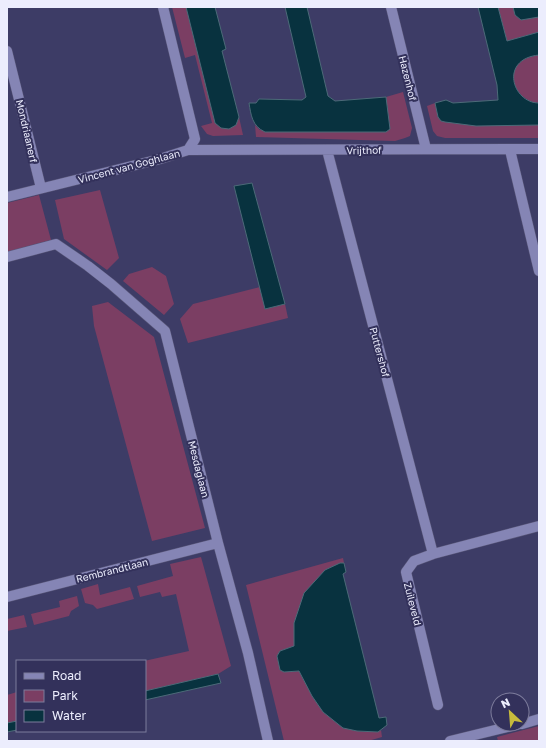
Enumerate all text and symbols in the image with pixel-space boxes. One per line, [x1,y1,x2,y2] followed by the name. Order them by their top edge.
[397,54,419,102] street label: Hazenhof
[14,98,40,164] street label: Mondriaanerf
[346,144,382,156] street label: Vrijthof
[77,147,181,185] street label: Vincent van Goghlaan
[368,326,393,379] street label: Puttershof
[186,439,212,499] street label: Mesdaglaan
[75,555,149,585] street label: Rembrandtlaan
[402,581,424,627] street label: Zuileveld
[16,660,146,732] legend
[52,668,81,683] text: Road
[52,688,78,703] text: Park
[490,692,530,732] north arrow
[499,695,512,710] text: N
[52,708,86,723] text: Water

